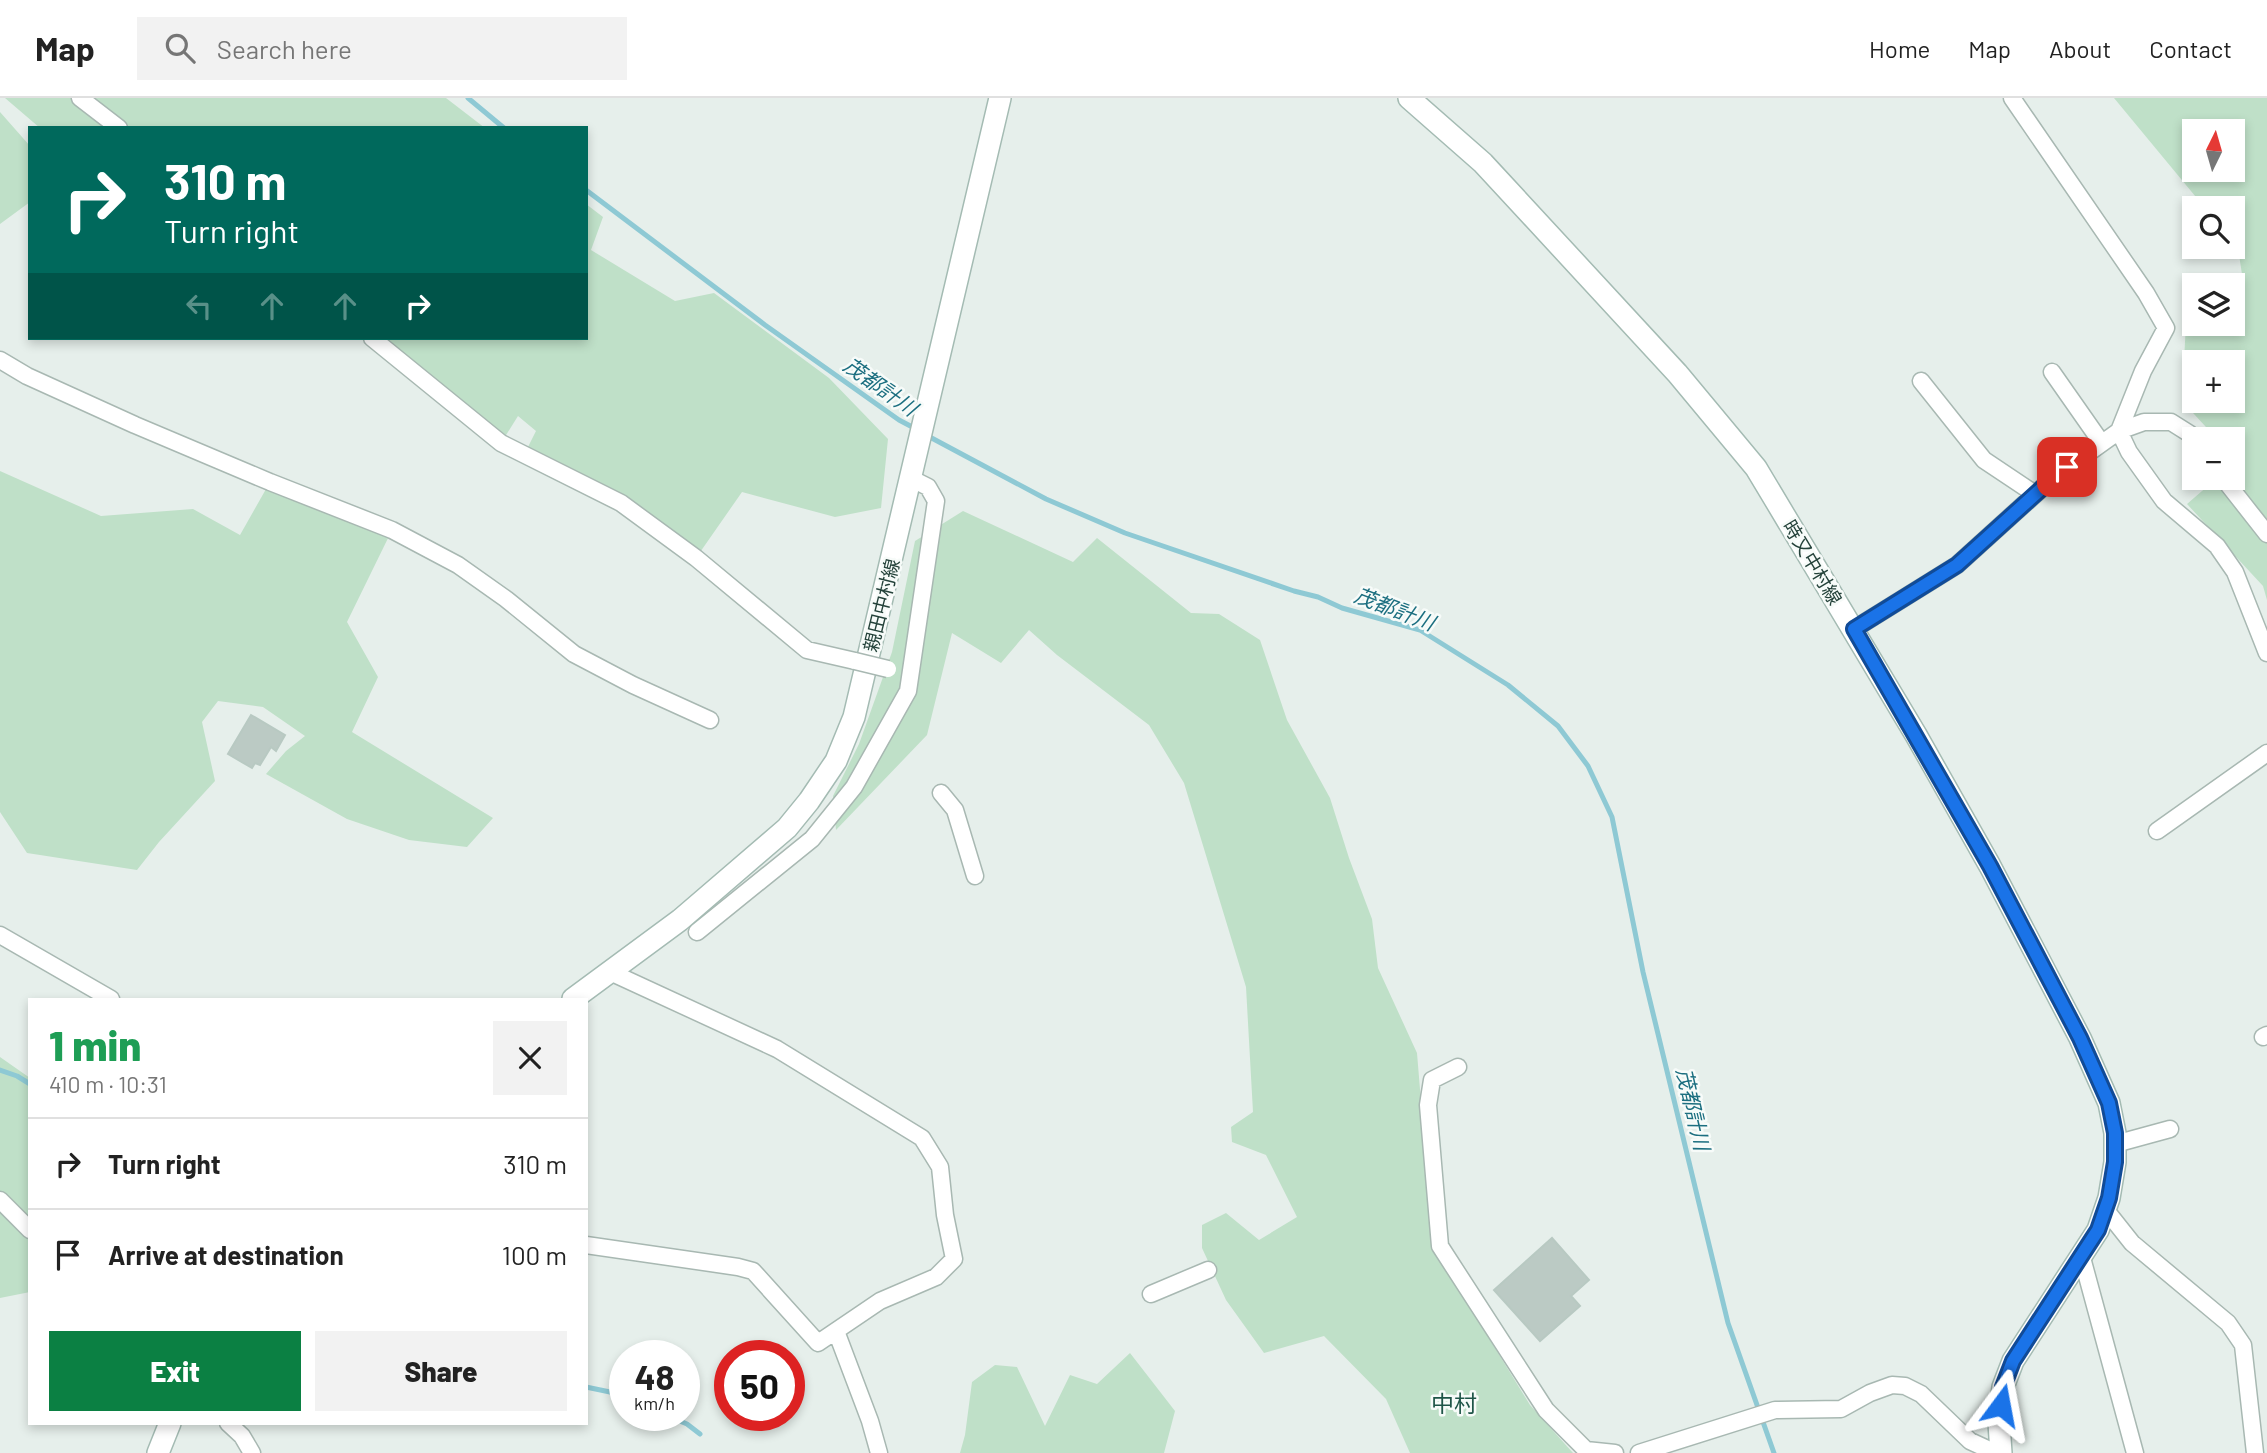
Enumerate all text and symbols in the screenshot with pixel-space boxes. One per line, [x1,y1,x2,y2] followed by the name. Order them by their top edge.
[137,17,627,80] search box
[35,28,95,68] text: Map
[161,29,199,67] icon: search
[217,33,352,64] text: Search here
[1869,34,1930,63] text: Home
[1968,34,2011,63] text: Map
[2049,34,2111,63] text: About
[2149,34,2232,63] text: Contact
[2182,119,2245,182] north arrow
[2182,119,2245,490] map controls
[164,151,286,210] text: 310 m
[49,154,140,245] icon: right
[2182,196,2245,259] button: search
[164,211,299,249] text: Turn right
[2182,273,2245,336] button: layers
[180,287,218,325] icon: left
[253,287,291,325] icon: ahead
[326,287,364,325] icon: ahead
[399,287,437,325] icon: right
[2182,350,2245,413] button: +
[839,352,924,421] water label: 茂都計川
[2182,427,2245,490] button: −
[2037,437,2097,497] pin
[2048,448,2086,486] icon: arrive
[1779,515,1847,609] street label: 時又中村線
[858,556,904,654] street label: 親田中村線
[1351,581,1441,635] water label: 茂都計川
[49,1019,141,1069] text: 1 min
[493,1021,567,1095] button: close
[1672,1065,1716,1155] water label: 茂都計川
[49,1070,167,1098] text: 410 m · 10:31
[49,1145,87,1183] icon: right
[108,1148,221,1179] text: Turn right
[503,1148,567,1179] text: 310 m
[49,1236,87,1274] icon: arrive
[108,1239,344,1270] text: Arrive at destination
[502,1239,567,1270] text: 100 m
[49,1331,301,1411] button: Exit
[315,1331,567,1411] button: Share
[714,1340,805,1431] speed limit sign: 50
[634,1355,675,1397] text: 48
[1964,1368,2038,1442] position arrow
[1431,1389,1477,1417] district label: 中村
[634,1392,675,1414] text: km/h

